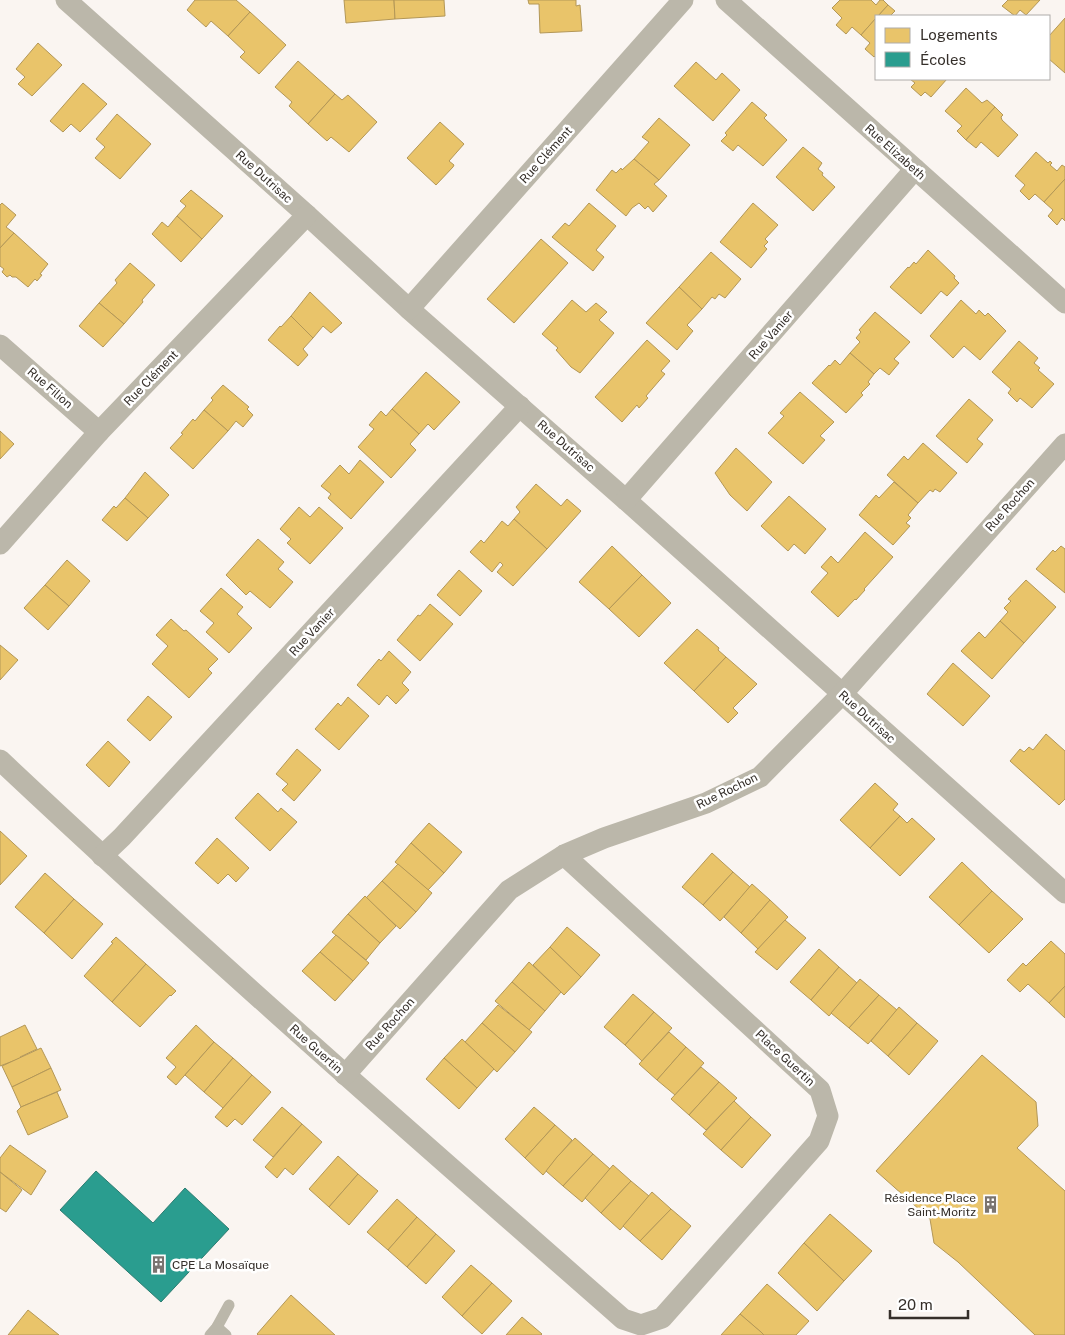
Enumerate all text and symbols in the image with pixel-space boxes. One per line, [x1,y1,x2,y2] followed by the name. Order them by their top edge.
[875,15,1050,80] legend
[920,26,998,43] text: Logements
[920,51,966,68] text: Écoles
[862,121,928,183] street label: Rue Elizabeth
[517,123,575,186] street label: Rue Clément
[233,148,295,206] street label: Rue Dutrisac
[746,308,796,362] street label: Rue Vanier
[121,347,181,409] street label: Rue Clément
[25,365,75,411] street label: Rue Filion
[534,417,598,475] street label: Rue Dutrisac
[983,476,1037,534] street label: Rue Rochon
[286,605,338,659] street label: Rue Vanier
[836,688,898,746] street label: Rue Dutrisac
[694,770,760,812] street label: Rue Rochon
[363,995,417,1053] street label: Rue Rochon
[287,1022,345,1076] street label: Rue Guertin
[753,1027,818,1089] street label: Place Guertin
[884,1191,976,1219] place label: Résidence Place Saint-Moritz
[980,1195,1000,1215] building icon: Résidence Place Saint-Moritz
[148,1255,168,1275] building icon: CPE La Mosaïque
[172,1258,269,1272] place label: CPE La Mosaïque
[890,1288,968,1320] scale bar
[898,1296,933,1313] text: 20 m

